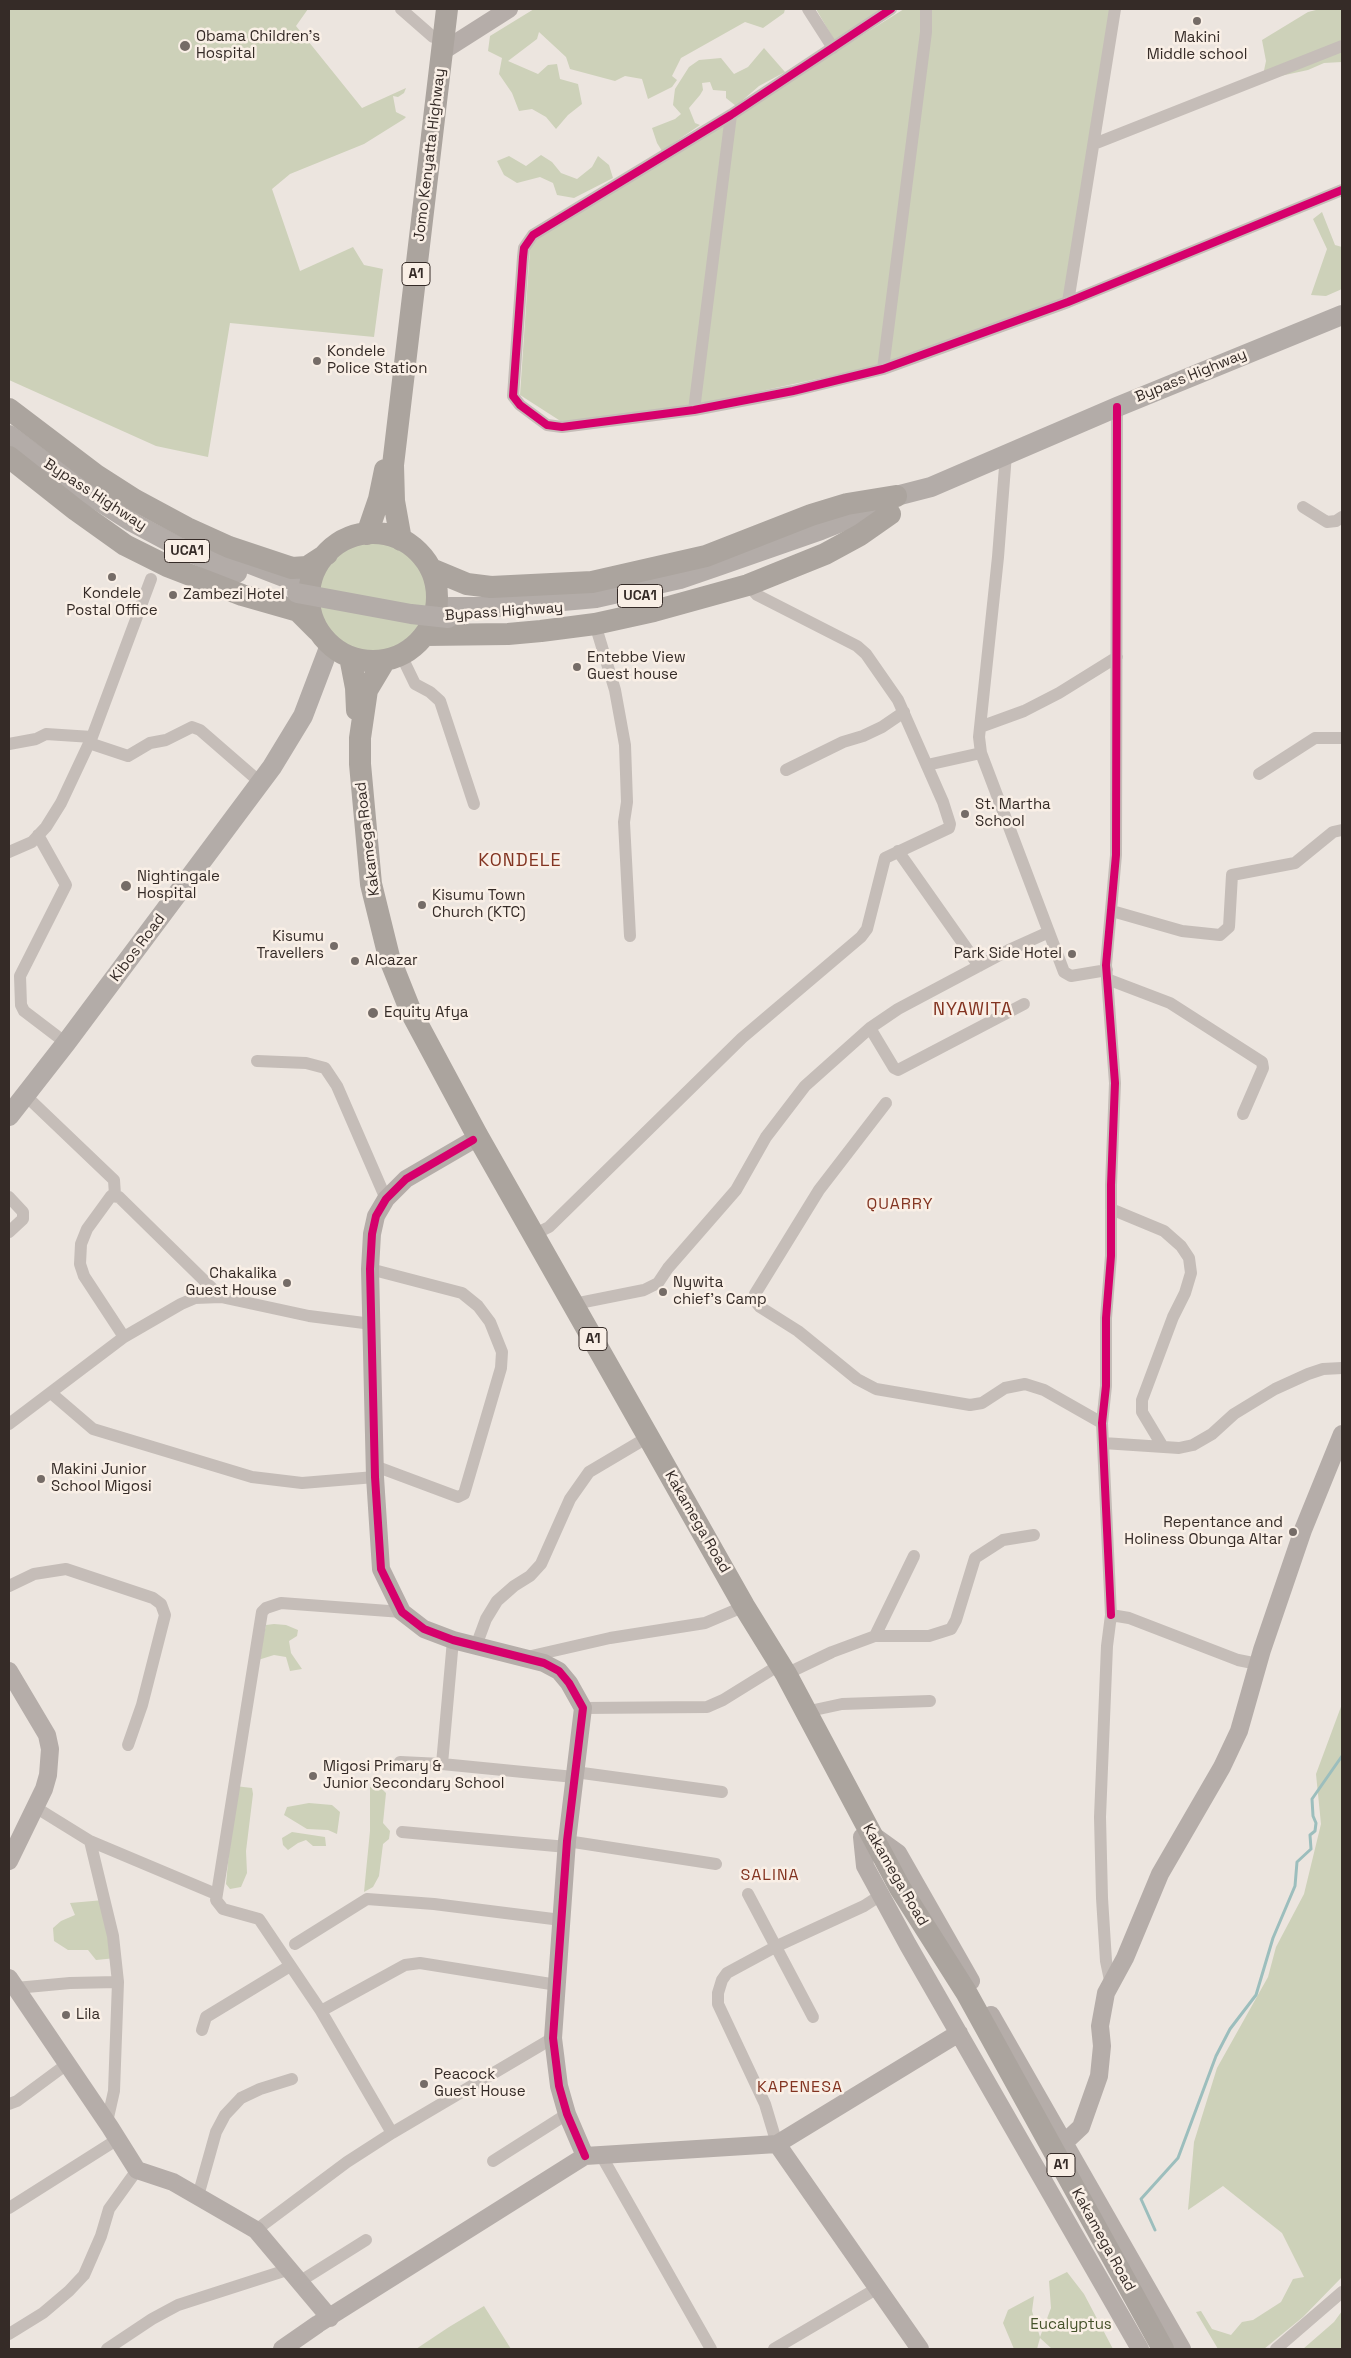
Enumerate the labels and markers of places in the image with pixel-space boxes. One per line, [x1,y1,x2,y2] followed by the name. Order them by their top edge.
[1191,15,1203,27] marker: Makini Middle school
[196,28,320,63] place label: Obama Children's Hospital
[1147,29,1247,64] place label: Makini Middle school
[178,39,192,53] marker: Obama Children's Hospital
[327,343,427,378] place label: Kondele Police Station
[311,355,323,367] marker: Kondele Police Station
[106,571,118,583] marker: Kondele Postal Office
[66,585,158,620] place label: Kondele Postal Office
[183,586,285,604] place label: Zambezi Hotel
[167,589,179,601] marker: Zambezi Hotel
[587,649,686,684] place label: Entebbe View Guest house
[571,661,583,673] marker: Entebbe View Guest house
[975,796,1051,831] place label: St. Martha School
[959,808,971,820] marker: St. Martha School
[137,868,220,903] place label: Nightingale Hospital
[119,879,133,893] marker: Nightingale Hospital
[432,887,526,922] place label: Kisumu Town Church (KTC)
[416,899,428,911] marker: Kisumu Town Church (KTC)
[256,928,324,963] place label: Kisumu Travellers
[328,940,340,952] marker: Kisumu Travellers
[954,945,1062,963] place label: Park Side Hotel
[1066,948,1078,960] marker: Park Side Hotel
[365,952,418,970] place label: Alcazar
[349,955,361,967] marker: Alcazar
[384,1004,468,1022] place label: Equity Afya
[366,1006,380,1020] marker: Equity Afya
[185,1265,277,1300] place label: Chakalika Guest House
[673,1274,767,1309] place label: Nywita chief's Camp
[281,1277,293,1289] marker: Chakalika Guest House
[657,1286,669,1298] marker: Nywita chief's Camp
[51,1461,152,1496] place label: Makini Junior School Migosi
[35,1473,47,1485] marker: Makini Junior School Migosi
[1124,1514,1283,1549] place label: Repentance and Holiness Obunga Altar
[1287,1526,1299,1538] marker: Repentance and Holiness Obunga Altar
[323,1758,504,1793] place label: Migosi Primary & Junior Secondary School
[307,1770,319,1782] marker: Migosi Primary & Junior Secondary School
[76,2006,100,2024] place label: Lila
[60,2009,72,2021] marker: Lila
[434,2066,526,2101] place label: Peacock Guest House
[418,2078,430,2090] marker: Peacock Guest House

